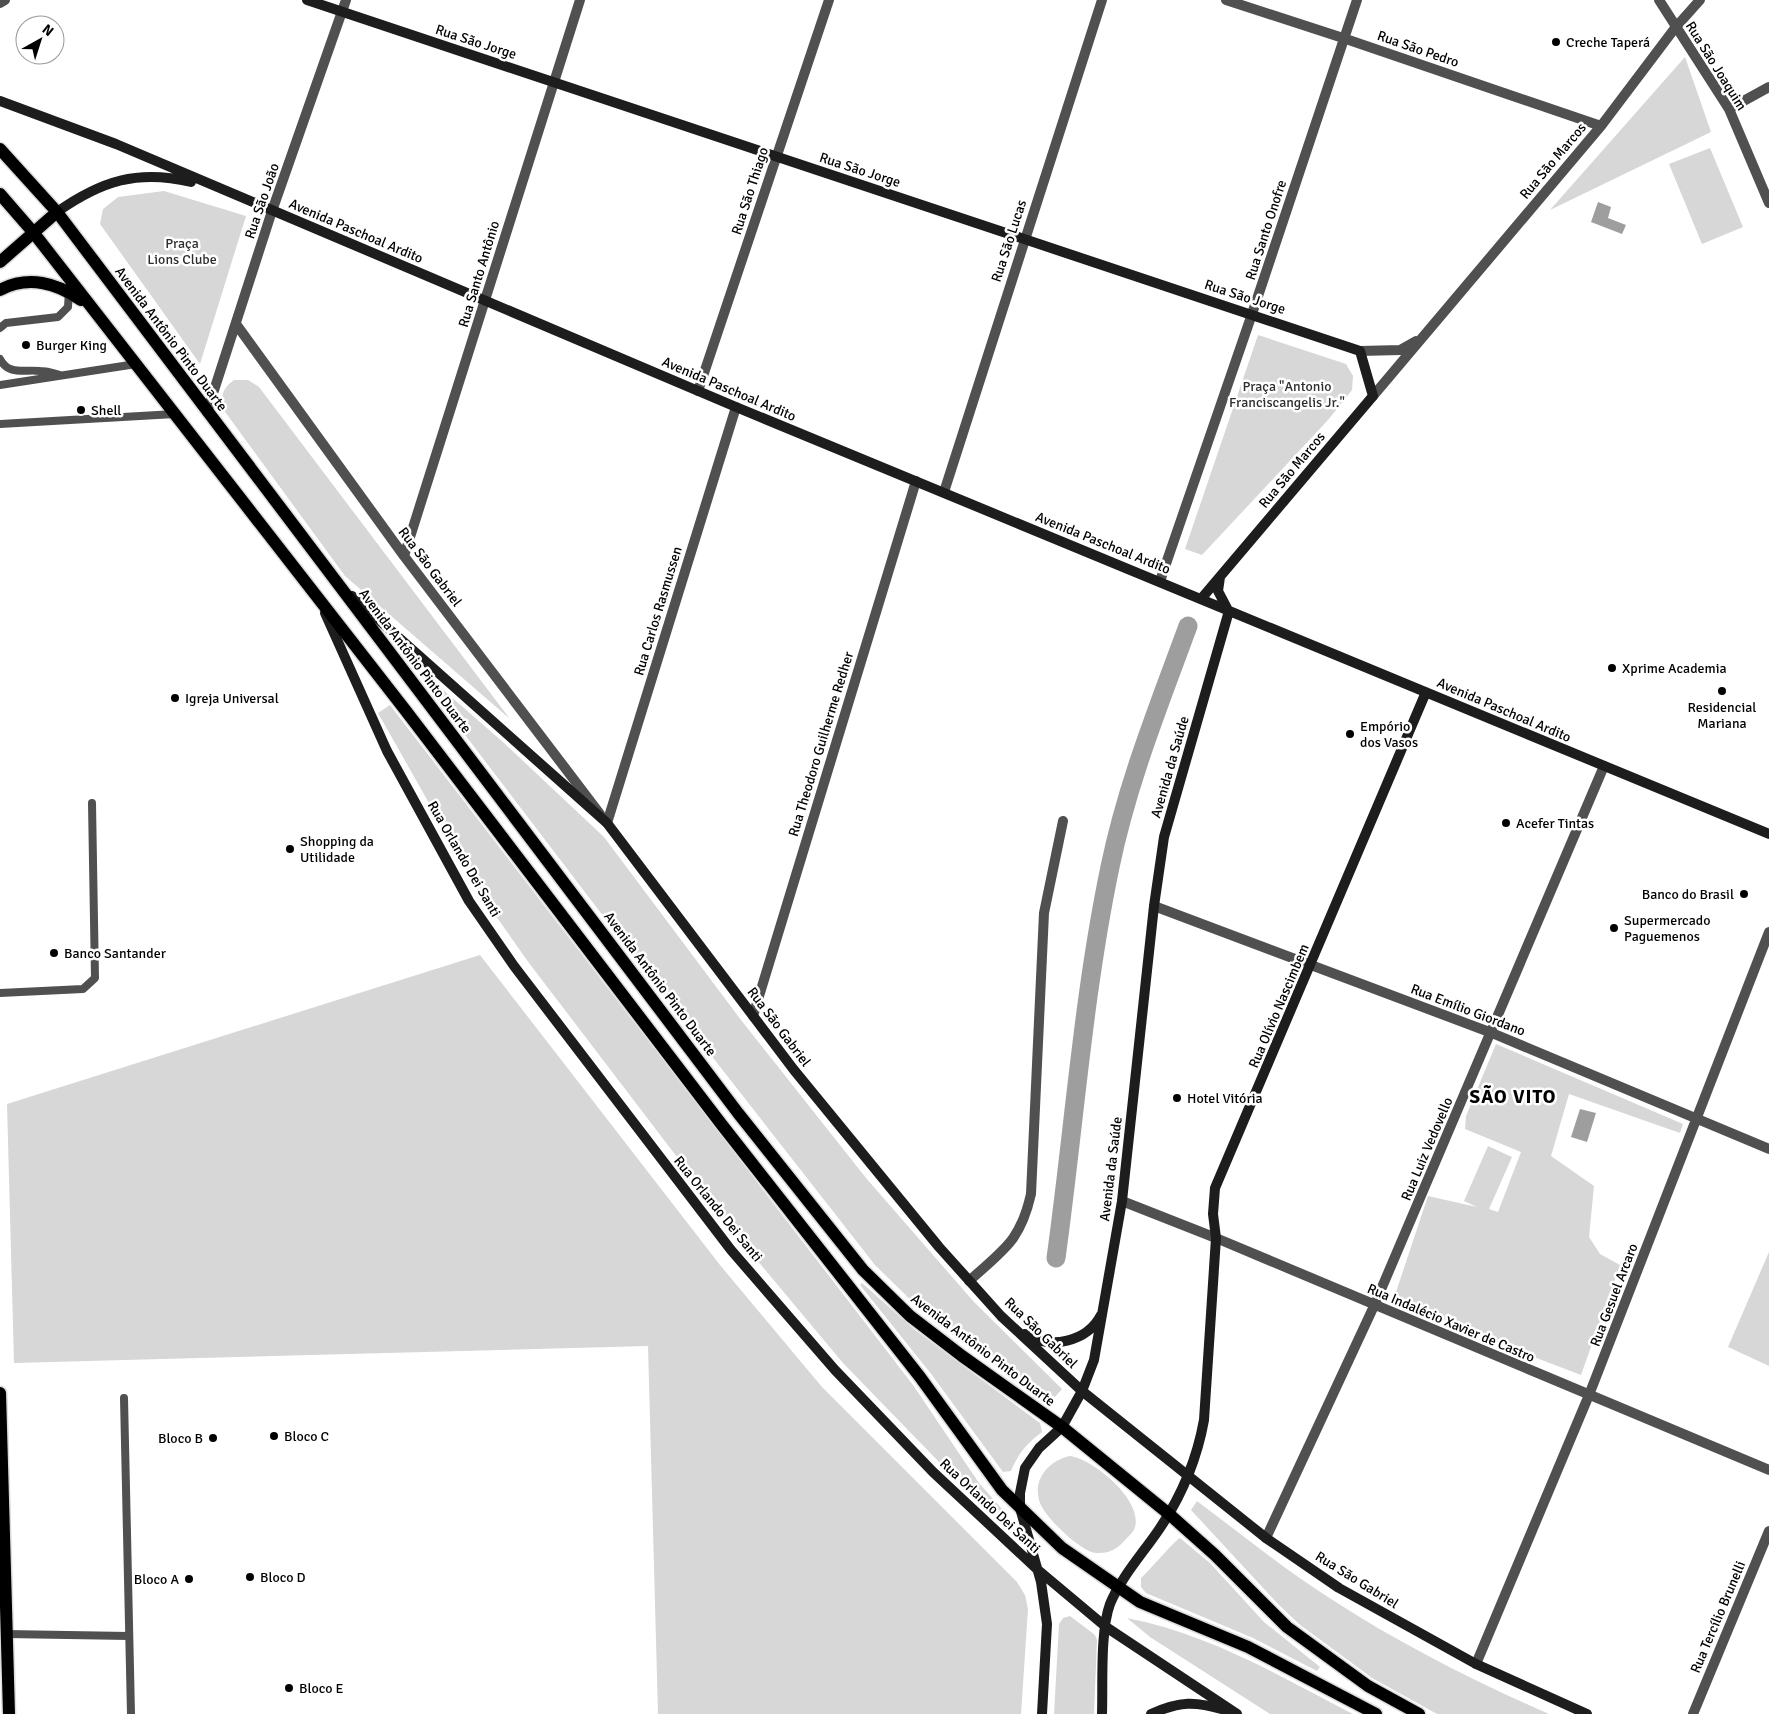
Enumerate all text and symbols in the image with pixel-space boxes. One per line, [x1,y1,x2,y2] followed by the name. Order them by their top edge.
[15,15,65,65] north arrow
[1682,18,1750,114] street label: Rua São Joaquim
[39,21,57,40] text: N
[433,21,519,63] street label: Rua São Jorge
[1375,27,1461,71] street label: Rua São Pedro
[1566,34,1650,51] place label: Creche Taperá
[1550,36,1562,48] marker: Creche Taperá
[1516,119,1590,203] street label: Rua São Marcos
[728,145,772,237] street label: Rua São Thiago
[817,149,903,191] street label: Rua São Jorge
[241,161,283,241] street label: Rua São João
[1242,178,1290,282] street label: Rua Santo Onofre
[286,195,426,267] street label: Avenida Paschoal Ardito
[988,198,1030,284] street label: Rua São Lucas
[455,219,503,329] street label: Rua Santo Antônio
[147,235,217,268] park label: Praça Lions Clube
[111,264,231,414] street label: Avenida Antônio Pinto Duarte
[1202,276,1288,318] street label: Rua São Jorge
[36,337,107,354] place label: Burger King
[20,339,32,351] marker: Burger King
[659,353,799,425] street label: Avenida Paschoal Ardito
[1229,378,1345,411] park label: Praça "Antonio Franciscangelis Jr."
[91,402,121,419] place label: Shell
[75,404,87,416] marker: Shell
[1255,428,1329,512] street label: Rua São Marcos
[1033,508,1173,578] street label: Avenida Paschoal Ardito
[395,524,465,610] street label: Rua São Gabriel
[630,544,686,678] street label: Rua Carlos Rasmussen
[355,586,475,736] street label: Avenida Antônio Pinto Duarte
[785,649,858,839] street label: Rua Theodoro Guilherme Redher
[1622,660,1727,677] place label: Xprime Academia
[1606,662,1618,674] marker: Xprime Academia
[1434,674,1574,746] street label: Avenida Paschoal Ardito
[1716,685,1728,697] marker: Residencial Mariana
[185,690,279,707] place label: Igreja Universal
[169,692,181,704] marker: Igreja Universal
[1688,699,1756,732] place label: Residencial Mariana
[1147,714,1193,820] street label: Avenida da Saúde
[1360,718,1418,751] place label: Empório dos Vasos
[1344,728,1356,740] marker: Empório dos Vasos
[424,798,504,920] street label: Rua Orlando Dei Santi
[1516,815,1594,832] place label: Acefer Tintas
[1500,817,1512,829] marker: Acefer Tintas
[300,833,374,866] place label: Shopping da Utilidade
[284,843,296,855] marker: Shopping da Utilidade
[1642,886,1734,903] place label: Banco do Brasil
[1738,888,1750,900] marker: Banco do Brasil
[600,909,720,1059] street label: Avenida Antônio Pinto Duarte
[1624,912,1710,945] place label: Supermercado Paguemenos
[1608,922,1620,934] marker: Supermercado Paguemenos
[1245,941,1313,1071] street label: Rua Olívio Nascimbem
[64,945,167,962] place label: Banco Santander
[48,947,60,959] marker: Banco Santander
[1408,980,1528,1040] street label: Rua Emílio Giordano
[744,984,814,1070] street label: Rua São Gabriel
[1470,1085,1556,1109] district label: SÃO VITO
[1187,1090,1263,1107] place label: Hotel Vitória
[1171,1092,1183,1104] marker: Hotel Vitória
[1397,1095,1457,1203] street label: Rua Luiz Vedovello
[1096,1116,1126,1222] street label: Avenida da Saúde
[670,1153,766,1265] street label: Rua Orlando Dei Santi
[1586,1241,1642,1349] street label: Rua Gesuel Arcaro
[1365,1280,1537,1366] street label: Rua Indalécio Xavier de Castro
[908,1290,1058,1410] street label: Avenida Antônio Pinto Duarte
[1001,1294,1081,1372] street label: Rua São Gabriel
[284,1428,329,1445] place label: Bloco C
[158,1430,203,1447] place label: Bloco B
[268,1430,280,1442] marker: Bloco C
[207,1432,219,1444] marker: Bloco B
[936,1455,1044,1557] street label: Rua Orlando Dei Santi
[1312,1548,1402,1612] street label: Rua São Gabriel
[1687,1559,1749,1675] street label: Rua Tercílio Brunelli
[260,1569,306,1586] place label: Bloco D
[134,1571,179,1588] place label: Bloco A
[244,1571,256,1583] marker: Bloco D
[183,1573,195,1585] marker: Bloco A
[299,1680,344,1697] place label: Bloco E
[283,1682,295,1694] marker: Bloco E

